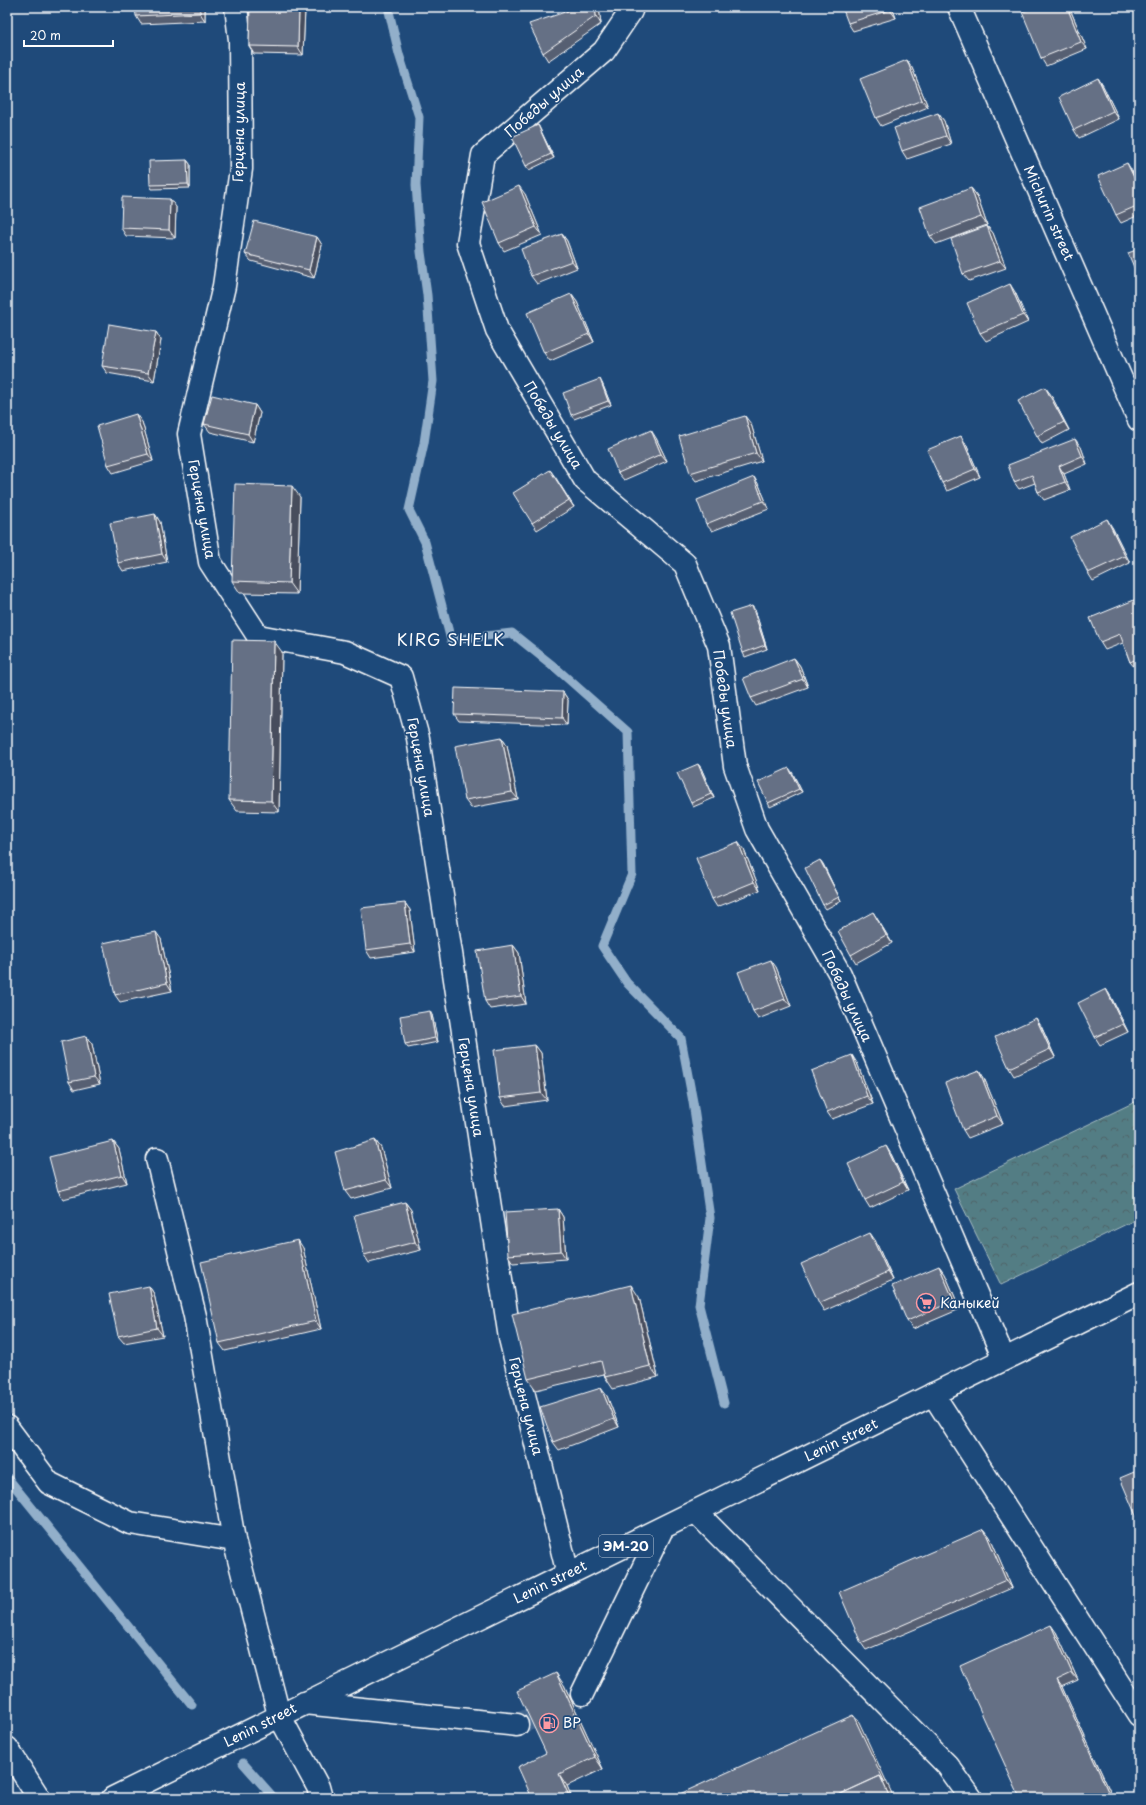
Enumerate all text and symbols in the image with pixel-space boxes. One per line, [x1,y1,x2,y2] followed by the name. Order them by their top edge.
[24,22,113,48] scale bar
[30,26,61,44] text: 20 m
[499,61,588,142] street label: Победы улица
[227,81,250,182] street label: Герцена улица
[1019,162,1080,264] street label: Michurin street
[519,377,588,473] street label: Победы улица
[183,458,222,560] street label: Герцена улица
[397,627,505,651] district label: KIRG SHELK
[708,648,743,750] street label: Победы улица
[402,716,441,818] street label: Герцена улица
[817,946,878,1045] street label: Победы улица
[453,1036,490,1138] street label: Герцена улица
[915,1292,937,1314] supermarket icon: Каныкей
[940,1292,1000,1313] place label: Каныкей
[504,1355,549,1457] street label: Герцена улица
[800,1413,881,1466] street label: Lenin street
[599,1535,653,1557] road number: ЭМ-20
[509,1555,590,1608] street label: Lenin street
[220,1697,300,1752] street label: Lenin street
[538,1712,560,1734] fuel station icon: BP
[563,1712,581,1733] place label: BP

